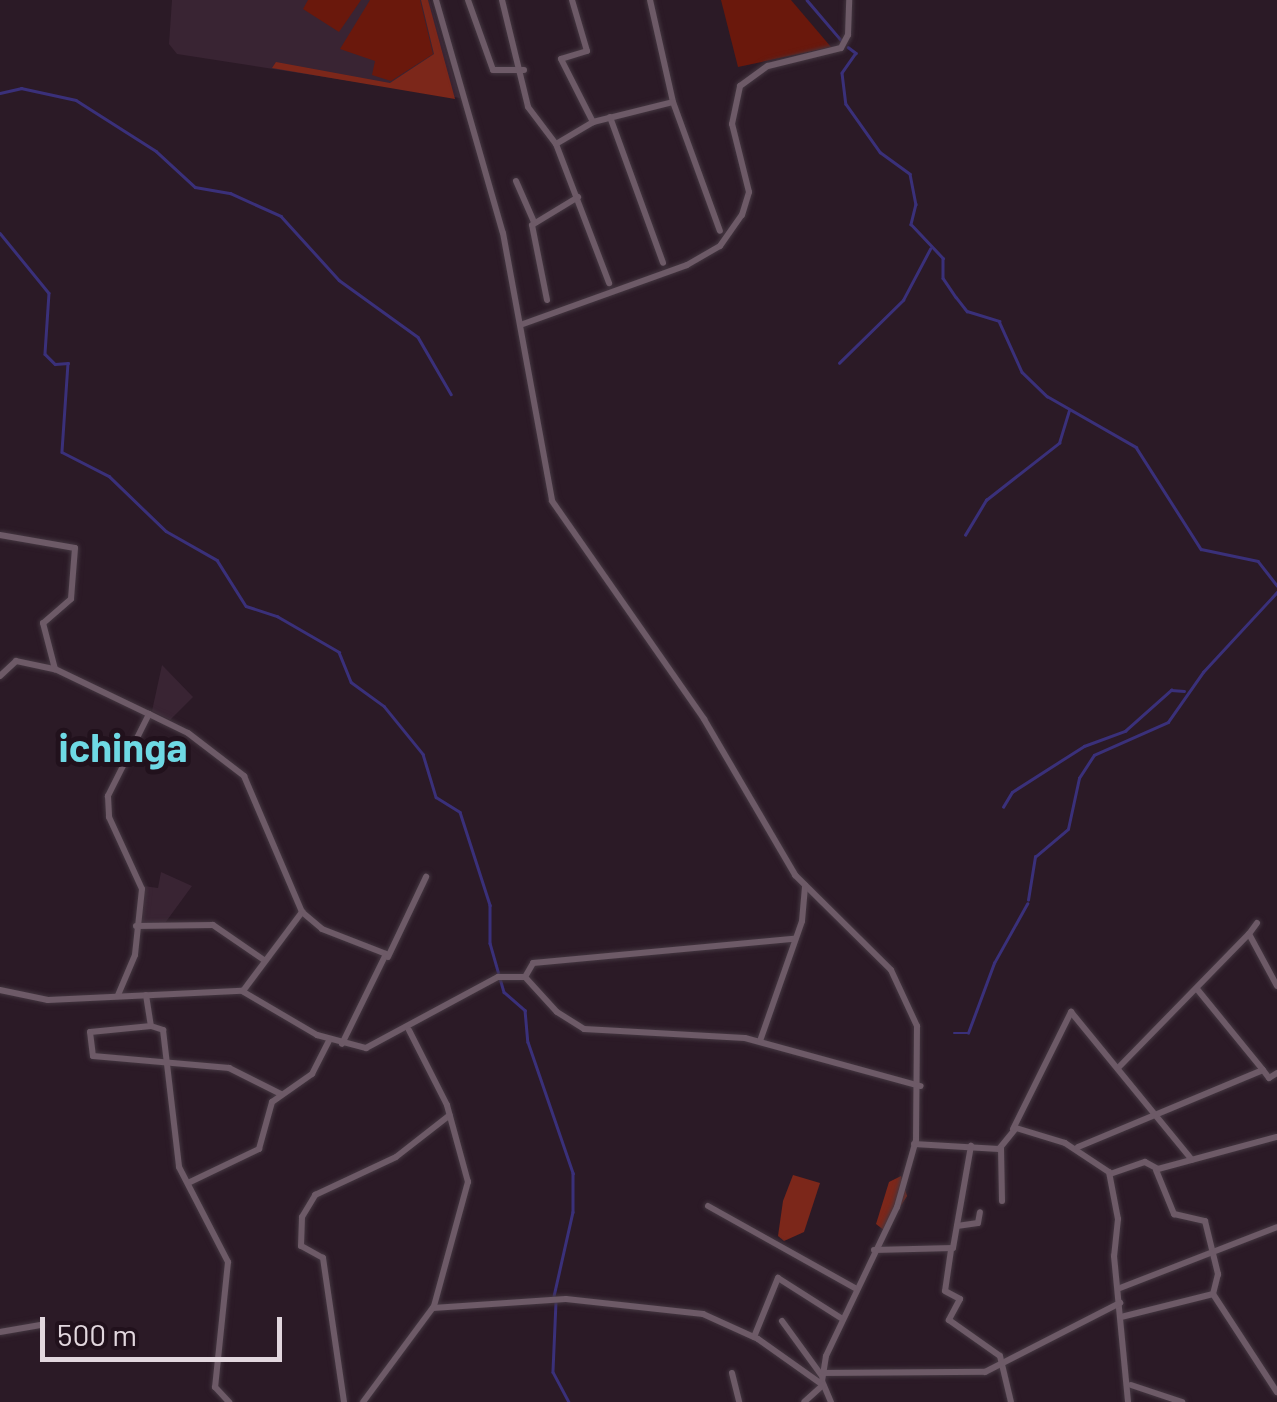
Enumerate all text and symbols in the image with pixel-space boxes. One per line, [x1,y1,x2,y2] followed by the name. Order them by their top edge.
[59,722,187,770] district label: ichinga
[45,1297,288,1359] scale bar
[57,1316,137,1352] text: 500 m

